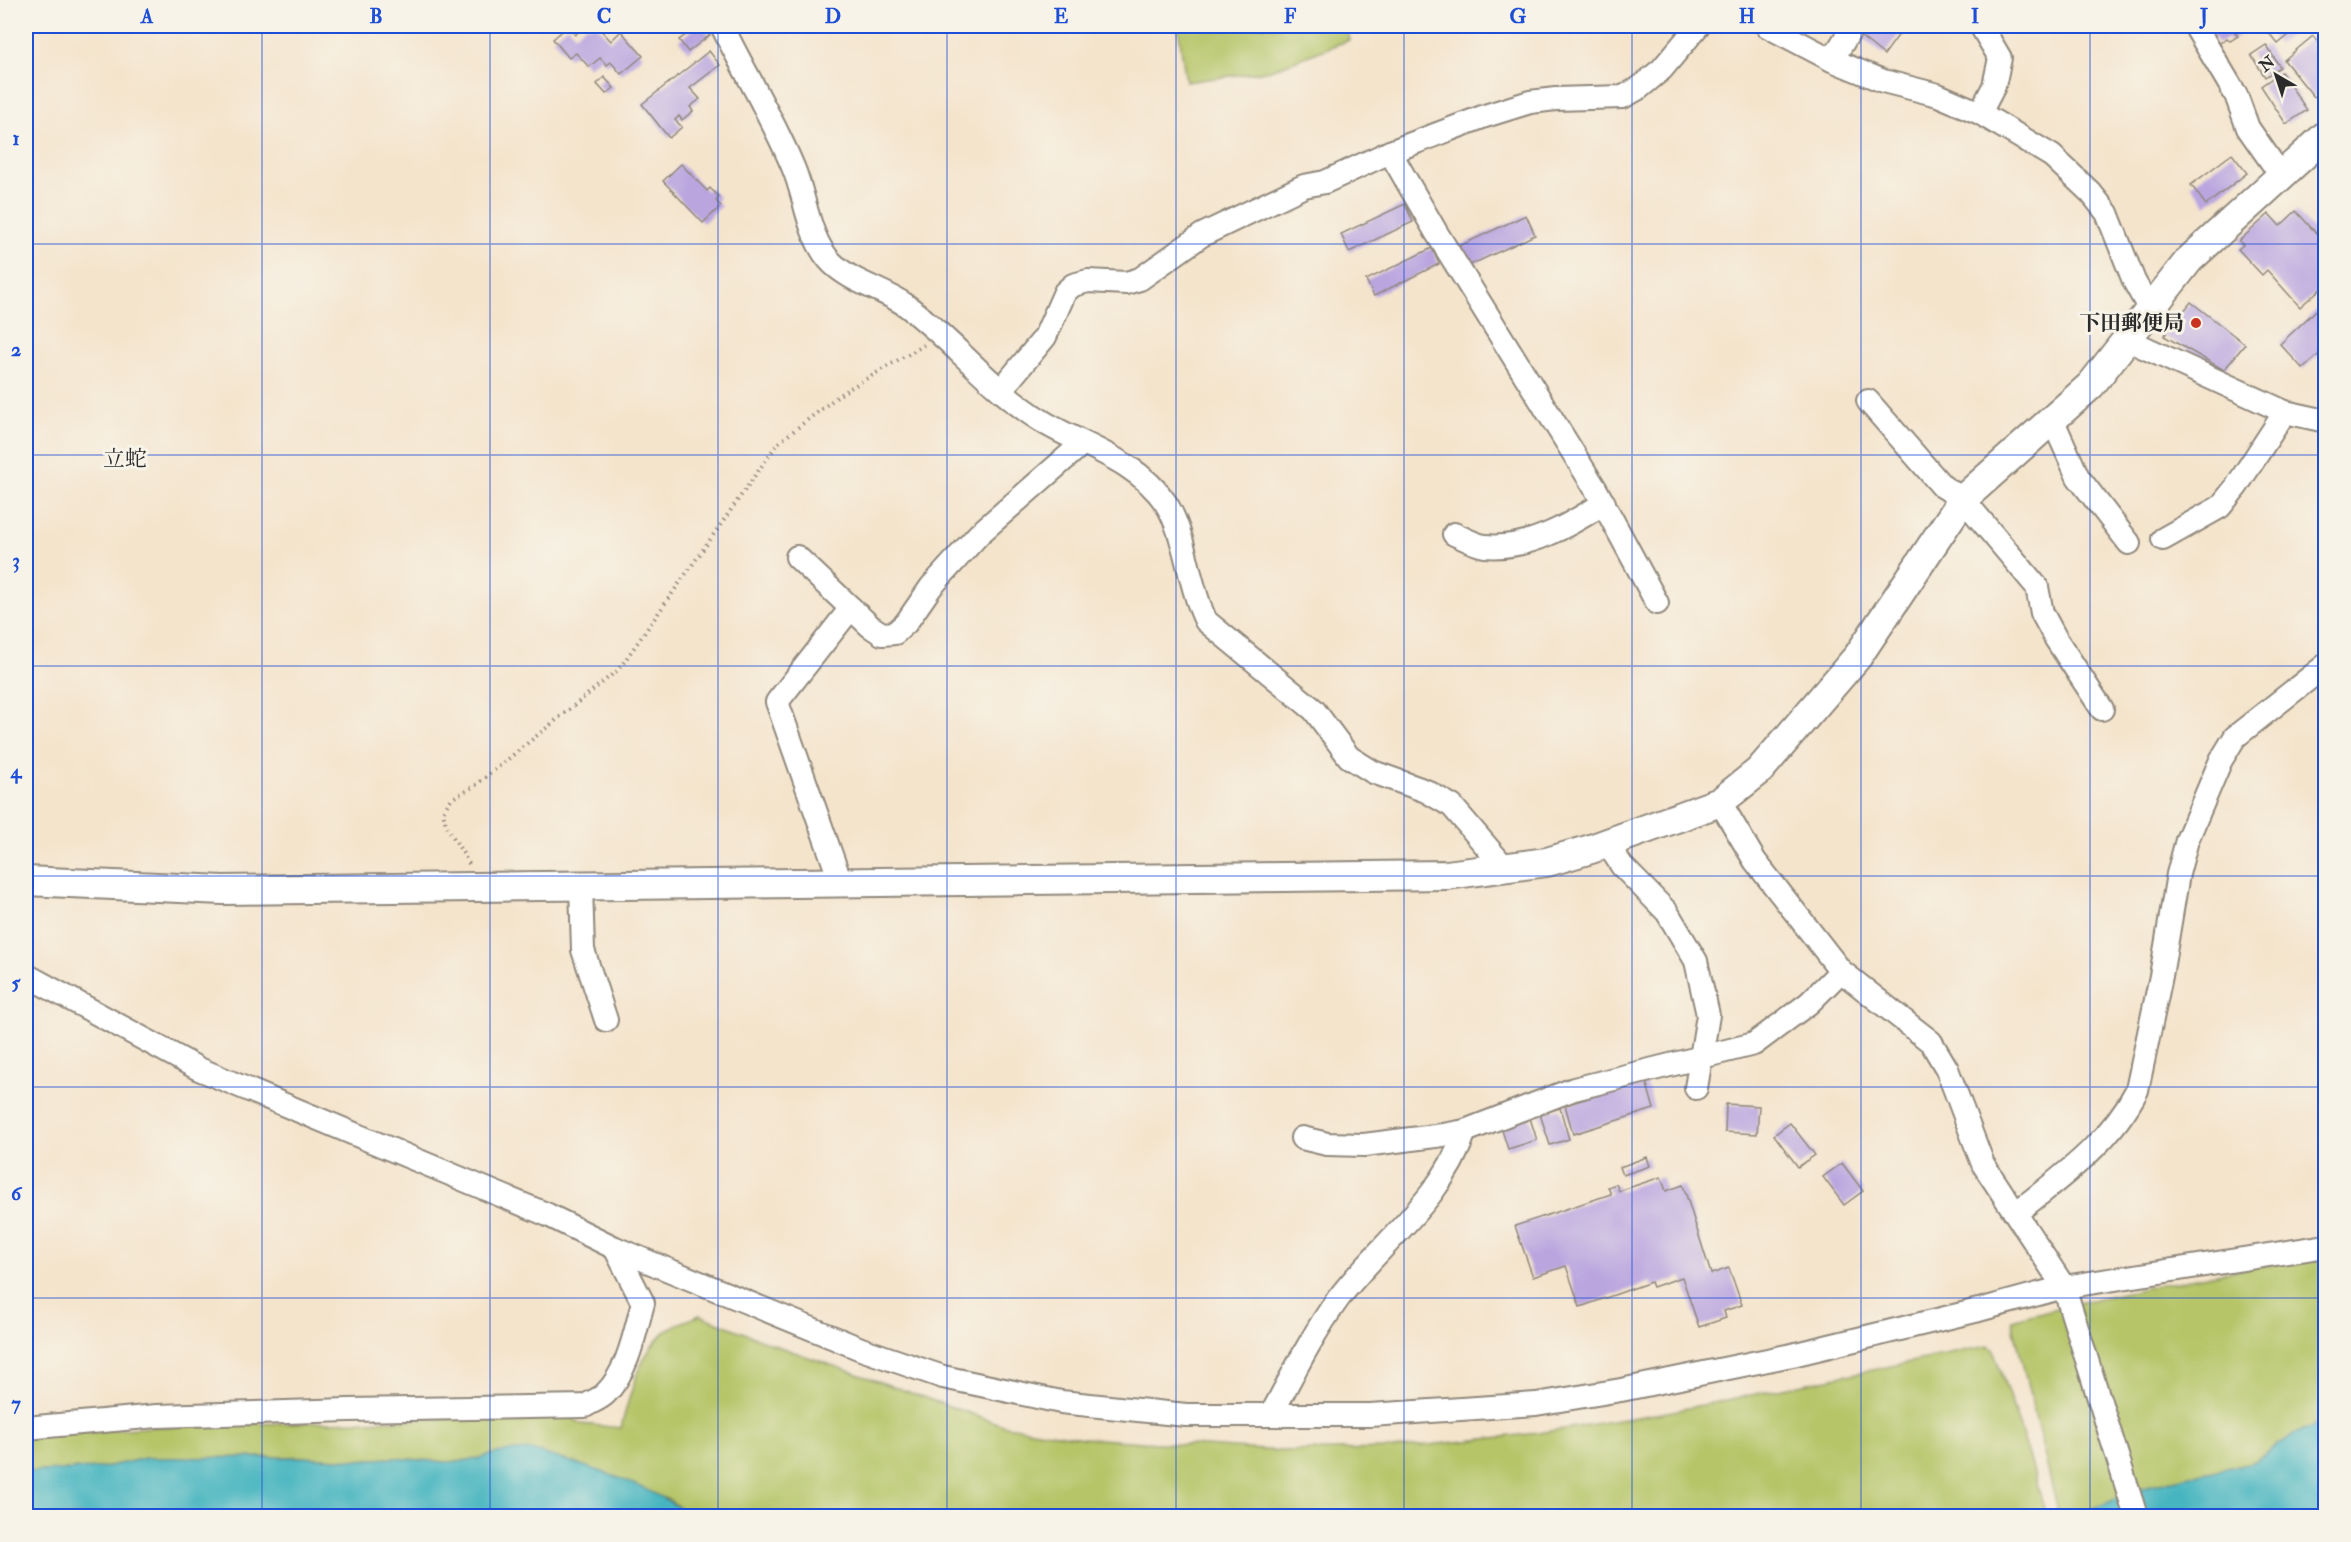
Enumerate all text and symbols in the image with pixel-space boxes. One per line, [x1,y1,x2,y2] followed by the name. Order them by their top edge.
[140,4,154,29] text: A
[369,4,383,29] text: B
[597,4,611,29] text: C
[825,4,841,29] text: D
[1054,4,1069,29] text: E
[1284,4,1297,29] text: F
[1510,4,1527,29] text: G
[1739,4,1755,29] text: H
[1971,4,1979,29] text: I
[2199,4,2208,29] text: J
[2246,45,2306,105] north arrow
[2255,51,2280,77] text: N
[12,126,20,151] text: 1
[2079,310,2184,337] place label: 下田郵便局
[2189,316,2203,330] marker: 下田郵便局
[11,337,21,362] text: 2
[103,445,147,473] district label: 立蛇
[12,548,20,573] text: 3
[10,759,23,784] text: 4
[12,970,22,995] text: 5
[11,1181,23,1206] text: 6
[11,1391,21,1416] text: 7

